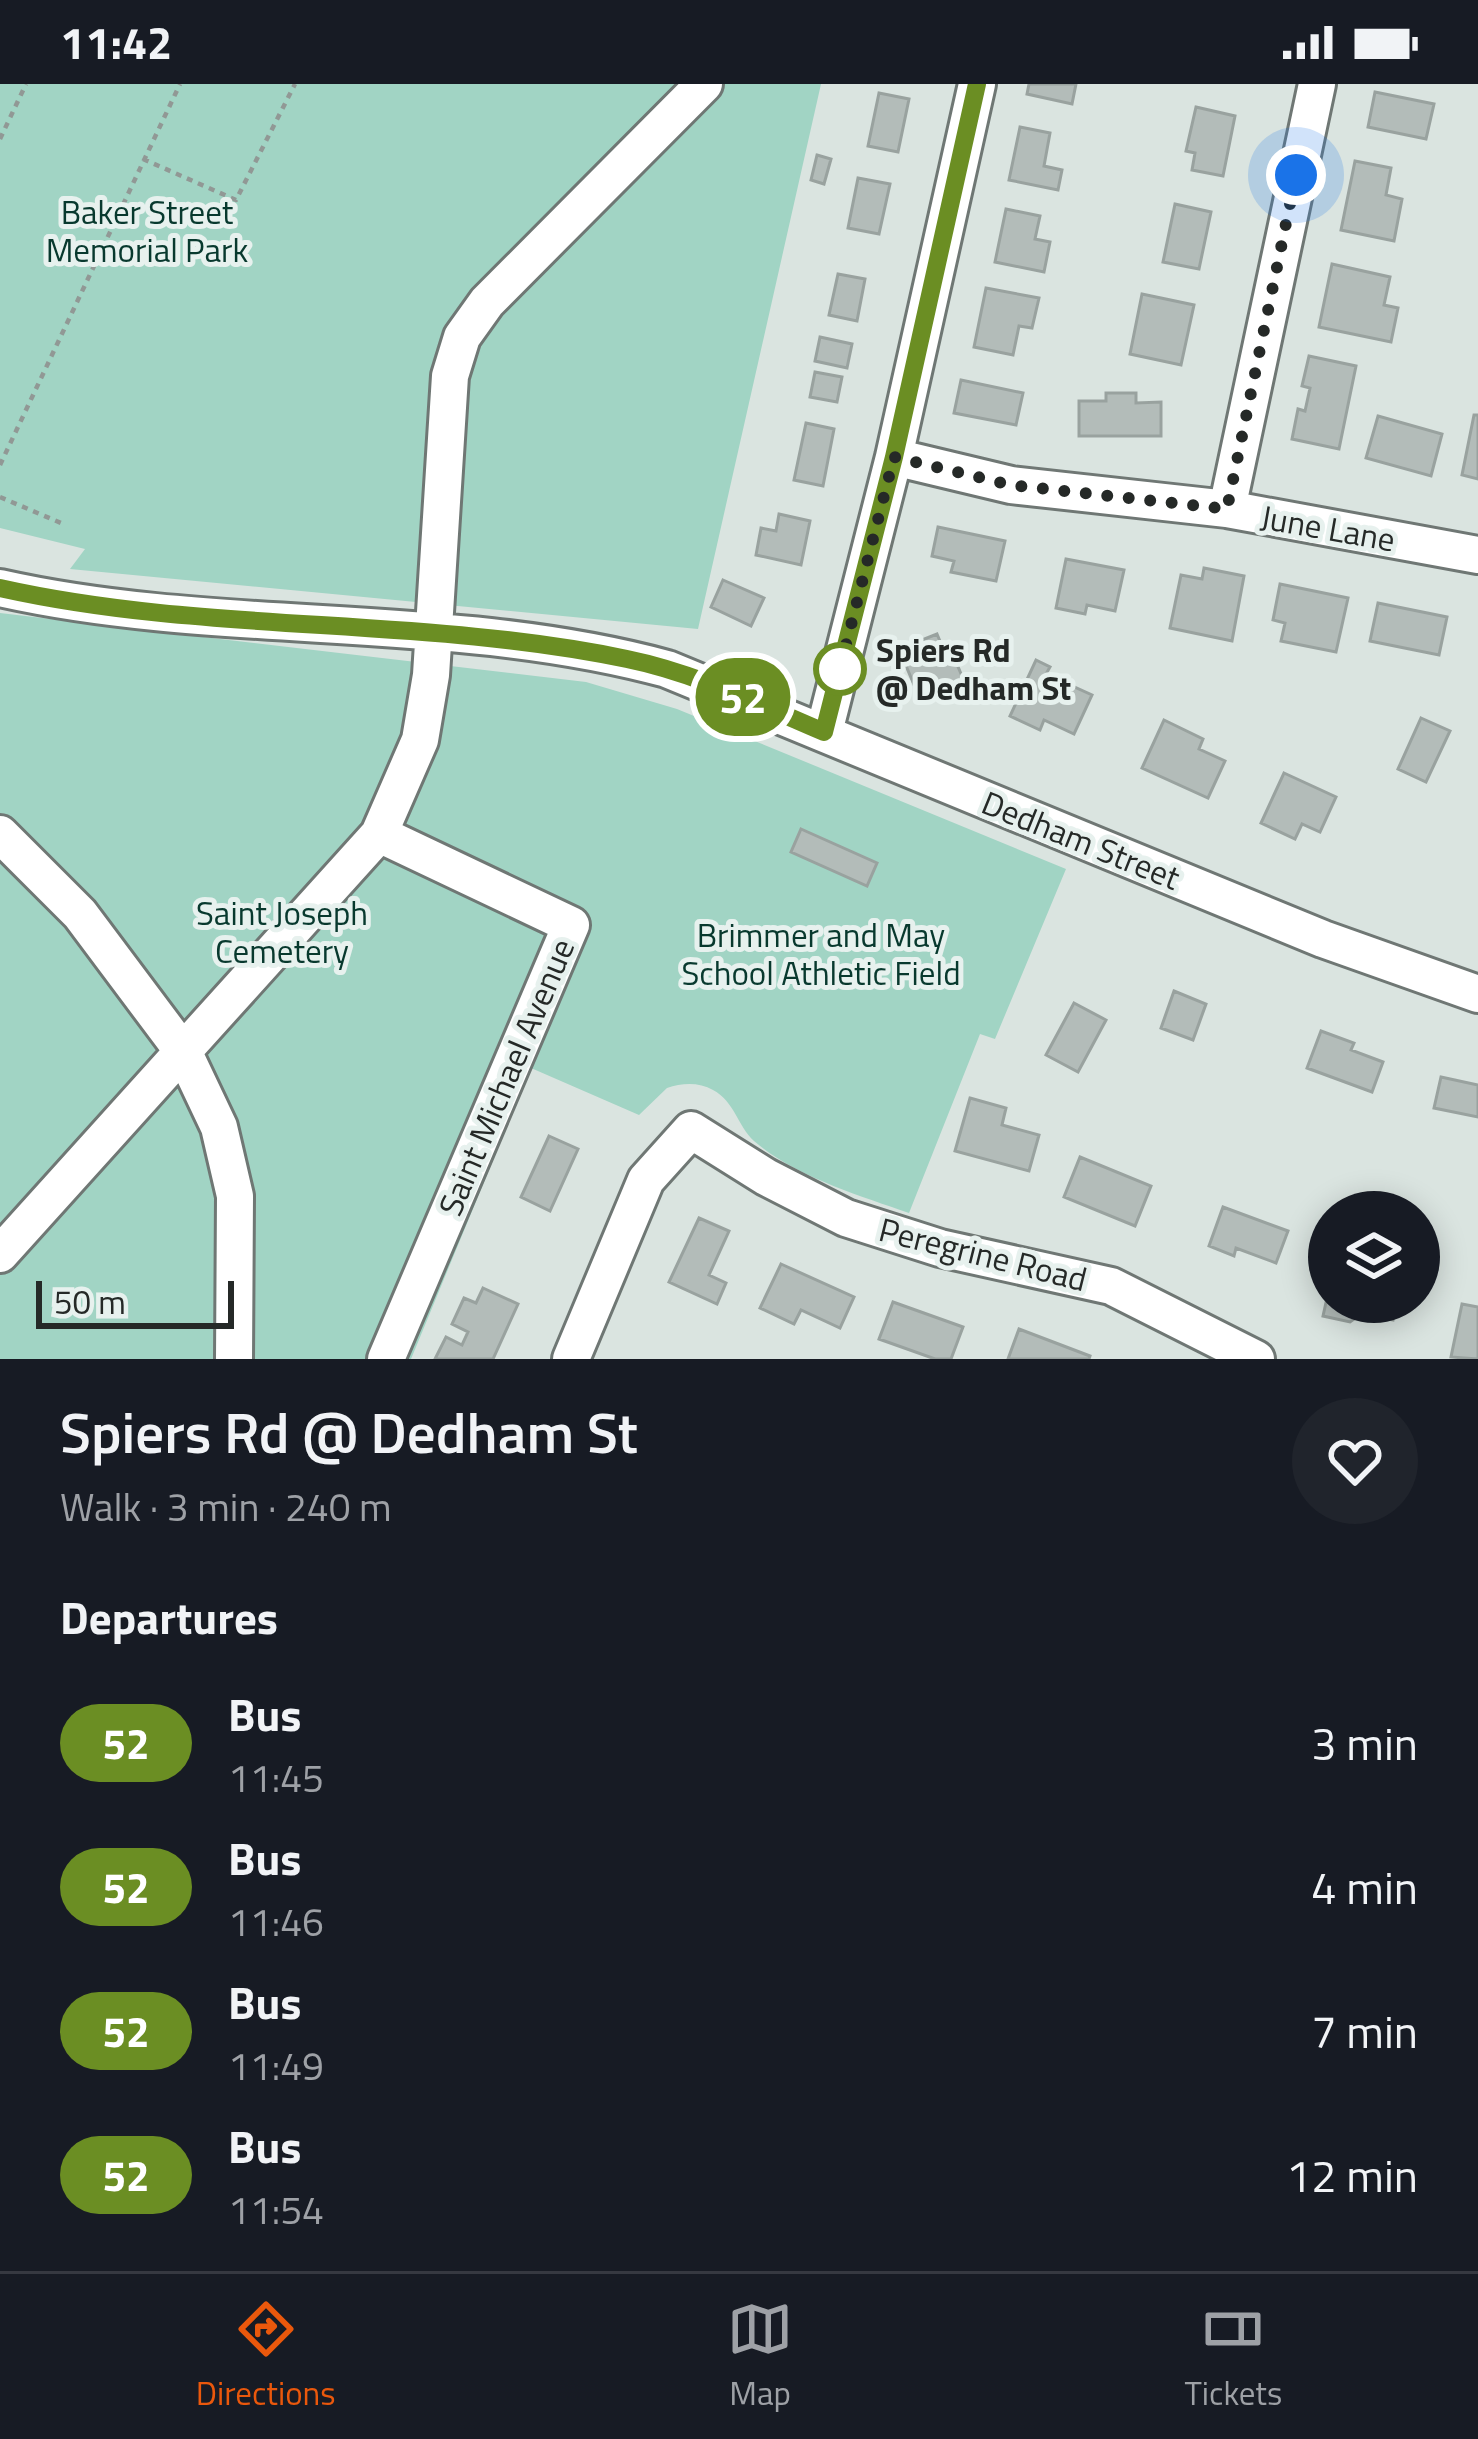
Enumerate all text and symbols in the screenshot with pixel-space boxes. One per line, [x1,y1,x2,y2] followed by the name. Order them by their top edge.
[60,8,172,76] text: 11:42
[1266,145,1326,205] your location
[46,187,248,275] park label: Baker Street Memorial Park
[1257,492,1399,564] street label: June Lane
[876,625,1071,713] place label: Spiers Rd @ Dedham St
[815,644,865,694] marker: Spiers Rd @ Dedham St
[689,658,797,736] line badge: 52
[719,665,767,729] text: 52
[974,778,1188,903] street label: Dedham Street
[196,888,368,976] park label: Saint Joseph Cemetery
[681,910,961,998] park label: Brimmer and May School Athletic Field
[425,931,587,1223] street label: Saint Michael Avenue
[1308,1191,1440,1323] map controls
[1308,1191,1440,1323] button: layers
[874,1204,1092,1304] street label: Peregrine Road
[36,1275,234,1328] scale bar
[54,1277,126,1327] text: 50 m
[60,1388,638,1475] text: Spiers Rd @ Dedham St
[1292,1398,1418,1524] button: heart
[60,1477,392,1536] text: Walk · 3 min · 240 m
[60,1583,278,1651] text: Departures
[228,1680,302,1748] text: Bus
[1311,1709,1418,1777] text: 3 min
[102,1711,150,1775] text: 52
[228,1748,324,1807] text: 11:45
[228,1824,302,1892] text: Bus
[1311,1853,1418,1921] text: 4 min
[102,1855,150,1919] text: 52
[228,1892,324,1951] text: 11:46
[228,1968,302,2036] text: Bus
[1311,1997,1418,2065] text: 7 min
[102,1999,150,2063] text: 52
[228,2036,324,2095] text: 11:49
[228,2112,302,2180] text: Bus
[1286,2141,1418,2209] text: 12 min
[102,2143,150,2207] text: 52
[228,2180,324,2239] text: 11:54
[196,2296,336,2418] tab: Directions
[727,2296,793,2418] tab: Map
[1184,2296,1282,2418] tab: Tickets

